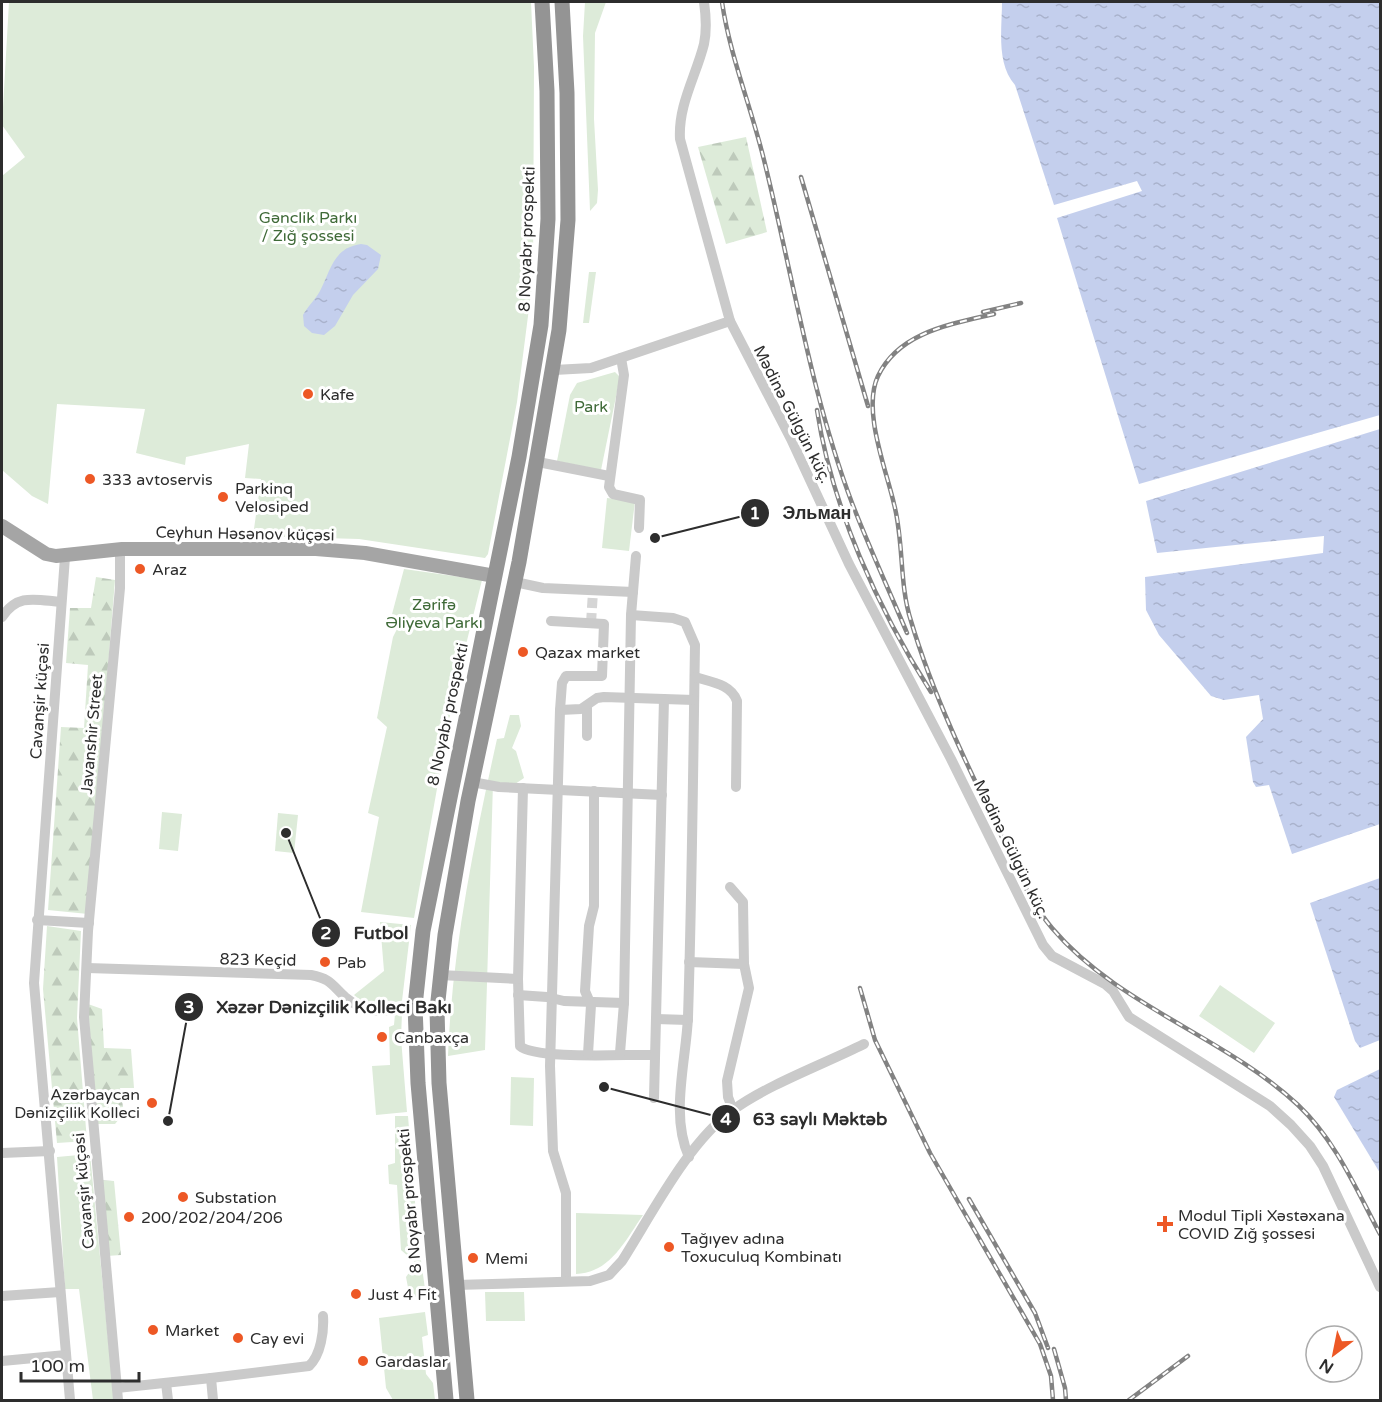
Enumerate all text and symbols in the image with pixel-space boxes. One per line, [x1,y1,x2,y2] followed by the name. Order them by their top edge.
[514,166,540,312] street label: 8 Noyabr prospekti
[259,208,357,246] park label: Gənclik Parkı / Zığ şossesi
[749,342,836,487] street label: Mədinə Gülgün küç.
[320,385,354,405] place label: Kafe
[301,387,315,401] marker: Kafe
[574,397,608,417] park label: Park
[102,470,213,490] place label: 333 avtoservis
[83,472,97,486] marker: 333 avtoservis
[235,479,309,517] place label: Parkinq Velosiped
[216,490,230,504] marker: Parkinq Velosiped
[740,495,863,531] callout: Эльман
[749,502,761,524] text: 1
[783,502,851,524] text: Эльман
[155,522,335,546] street label: Ceyhun Həsənov küçəsi
[152,560,187,580] place label: Araz
[133,562,147,576] marker: Araz
[385,595,483,633] park label: Zərifə Əliyeva Parkı
[423,641,473,788] street label: 8 Noyabr prospekti
[26,642,54,760] street label: Cavanşir küçəsi
[535,643,640,663] place label: Qazax market
[516,645,530,659] marker: Qazax market
[77,673,107,795] street label: Javanshir Street
[969,777,1053,922] street label: Mədinə Gülgün küç.
[311,915,420,951] callout: Futbol
[320,922,332,944] text: 2
[354,922,408,944] text: Futbol
[219,949,297,971] street label: 823 Keçid
[337,953,366,973] place label: Pab
[318,955,332,969] marker: Pab
[174,989,463,1025] callout: Xəzər Dənizçilik Kolleci Bakı
[183,996,195,1018] text: 3
[216,996,452,1018] text: Xəzər Dənizçilik Kolleci Bakı
[394,1028,469,1048] place label: Canbaxça
[375,1030,389,1044] marker: Canbaxça
[14,1085,140,1123] place label: Azərbaycan Dənizçilik Kolleci
[145,1096,159,1110] marker: Azərbaycan Dənizçilik Kolleci
[711,1101,899,1137] callout: 63 saylı Məktəb
[720,1108,732,1130] text: 4
[753,1108,887,1130] text: 63 saylı Məktəb
[394,1127,426,1274] street label: 8 Noyabr prospekti
[69,1132,99,1250] street label: Cavanşir küçəsi
[195,1188,277,1208] place label: Substation
[176,1190,190,1204] marker: Substation
[1178,1206,1345,1244] place label: Modul Tipli Xəstəxana COVID Zığ şossesi
[141,1208,283,1228] place label: 200/202/204/206
[122,1210,136,1224] marker: 200/202/204/206
[1156,1215,1174,1233] marker: Modul Tipli Xəstəxana COVID Zığ şossesi
[681,1229,842,1267] place label: Tağıyev adına Toxuculuq Kombinatı
[662,1240,676,1254] marker: Tağıyev adına Toxuculuq Kombinatı
[485,1249,528,1269] place label: Memi
[466,1251,480,1265] marker: Memi
[368,1285,437,1305] place label: Just 4 Fit
[349,1287,363,1301] marker: Just 4 Fit
[165,1321,219,1341] place label: Market
[146,1323,160,1337] marker: Market
[1304,1324,1364,1384] north arrow
[250,1329,304,1349] place label: Cay evi
[231,1331,245,1345] marker: Cay evi
[21,1345,140,1383] scale bar
[375,1352,449,1372] place label: Gardaslar
[356,1354,370,1368] marker: Gardaslar
[1316,1354,1337,1378] text: N
[30,1355,85,1377] text: 100 m

